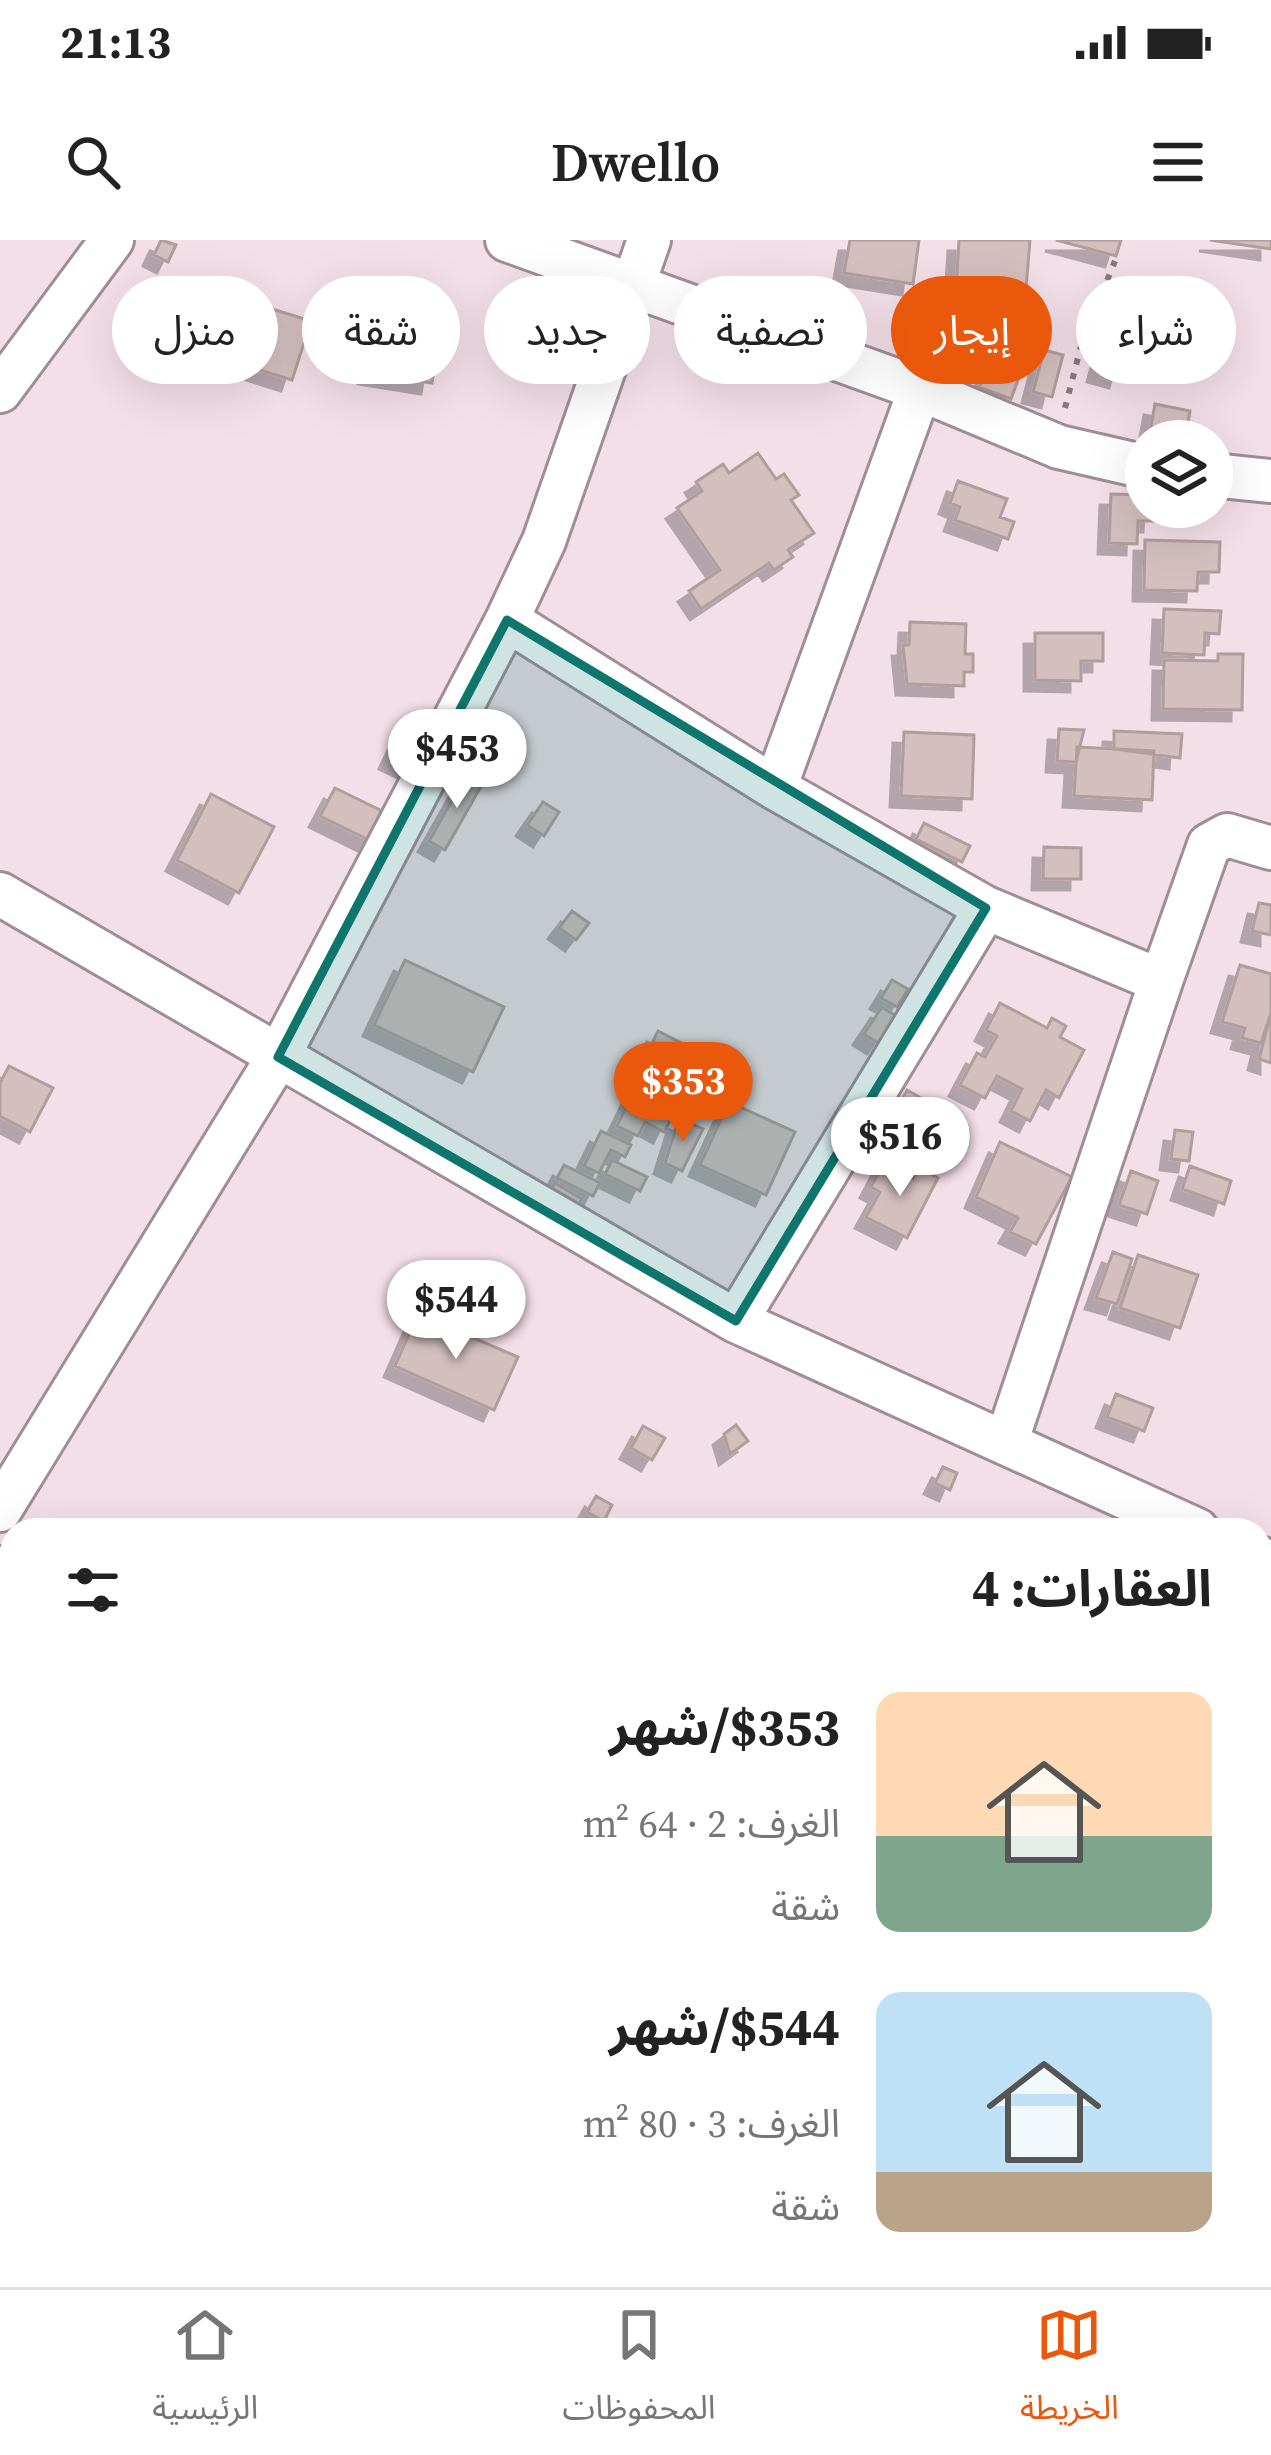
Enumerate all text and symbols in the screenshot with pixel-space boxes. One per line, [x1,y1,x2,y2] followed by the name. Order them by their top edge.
[60,11,171,73] text: 21:13
[551,125,720,199] text: Dwello
[60,129,126,195] icon: search
[1145,129,1211,195] icon: menu
[112,276,278,384] chip: منزل
[302,276,460,384] chip: شقة
[484,276,650,384] chip: جديد
[674,276,867,384] chip: تصفية
[891,276,1052,384] chip: إيجار
[1076,276,1236,384] chip: شراء
[1125,420,1233,528] map controls
[1125,420,1233,528] button: layers
[386,709,528,811] pin: $453
[415,721,499,774] text: $453
[612,1042,754,1144] pin: $353
[641,1054,725,1107] text: $353
[829,1097,971,1199] pin: $516
[858,1109,942,1162] text: $516
[385,1260,527,1362] pin: $544
[414,1272,498,1325] text: $544
[972,1553,1212,1623] text: العقارات: 4
[60,1557,126,1623] icon: filters
[609,1692,840,1762] text: $353/شهر
[972,1740,1116,1884] icon: home
[583,1797,840,1850] text: الغرف: 2 · 64 m²
[771,1880,840,1933] text: شقة
[609,1992,840,2062] text: $544/شهر
[972,2040,1116,2184] icon: home
[583,2097,840,2150] text: الغرف: 3 · 80 m²
[771,2180,840,2233] text: شقة
[152,2302,258,2443] tab: الرئيسية
[563,2302,716,2443] tab: المحفوظات
[1020,2302,1119,2443] tab: الخريطة

